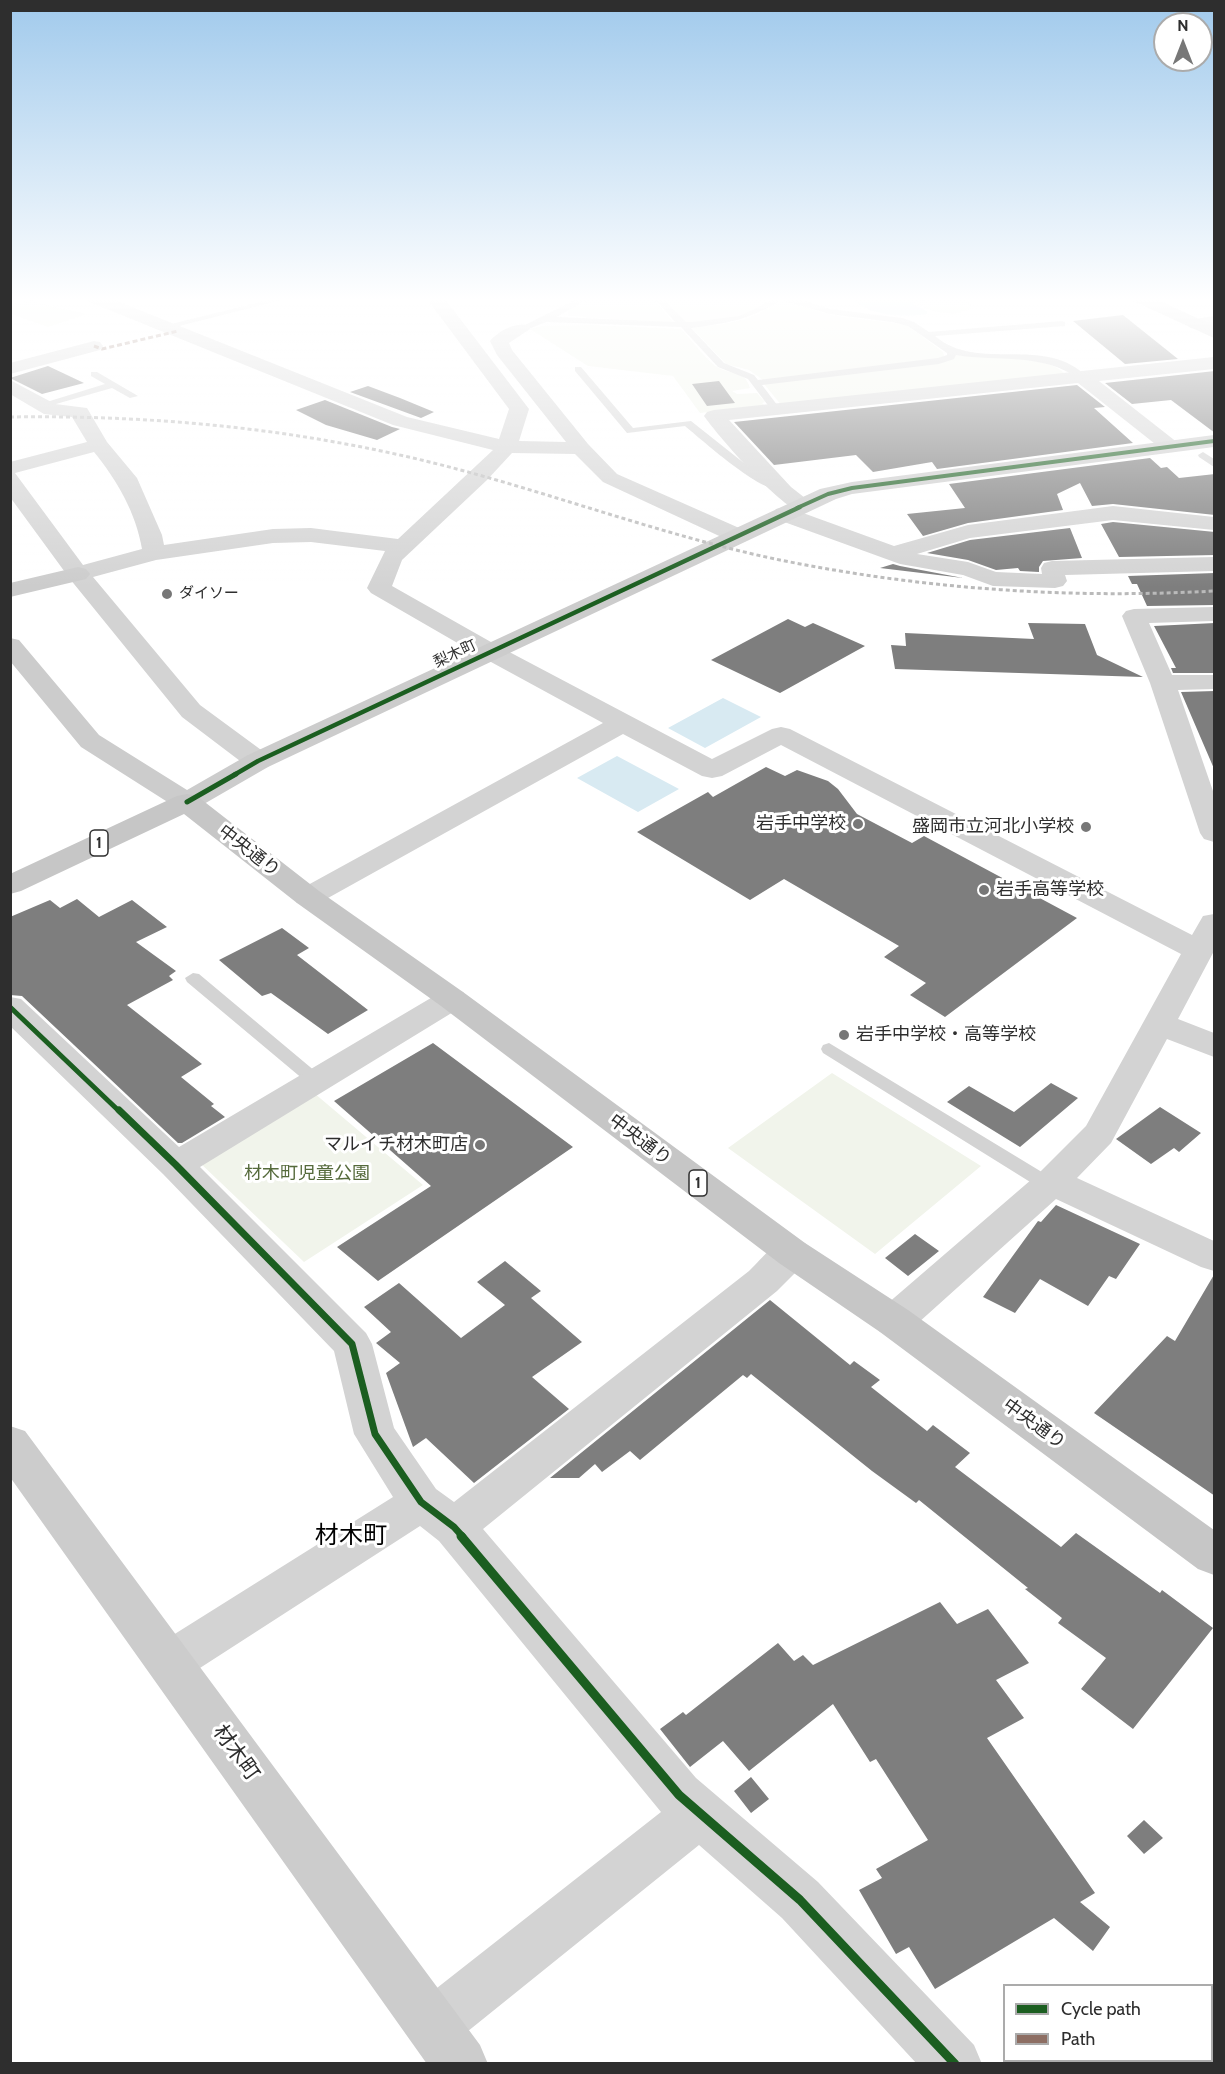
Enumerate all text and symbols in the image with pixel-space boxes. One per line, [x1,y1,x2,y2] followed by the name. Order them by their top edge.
[1153,12,1213,72] north arrow
[1177,16,1189,35] text: N
[179,585,239,603] place label: ダイソー
[160,587,174,601] marker: ダイソー
[431,636,479,672] street label: 梨木町
[756,813,846,835] place label: 岩手中学校
[912,816,1074,838] place label: 盛岡市立河北小学校
[851,817,865,831] marker: 岩手中学校
[214,820,284,882] street label: 中央通り
[1079,820,1093,834] marker: 盛岡市立河北小学校
[90,830,108,856] road number: 1
[996,879,1104,901] place label: 岩手高等学校
[977,883,991,897] marker: 岩手高等学校
[856,1024,1036,1046] place label: 岩手中学校・高等学校
[837,1028,851,1042] marker: 岩手中学校・高等学校
[605,1110,675,1170] street label: 中央通り
[324,1134,468,1156] place label: マルイチ材木町店
[473,1138,487,1152] marker: マルイチ材木町店
[244,1163,370,1185] park label: 材木町児童公園
[689,1170,707,1196] road number: 1
[999,1394,1069,1454] street label: 中央通り
[315,1522,387,1550] district label: 材木町
[207,1720,265,1786] street label: 材木町
[1003,1984,1213,2062] legend
[1061,1998,1141,2020] text: Cycle path
[1061,2028,1095,2050] text: Path

